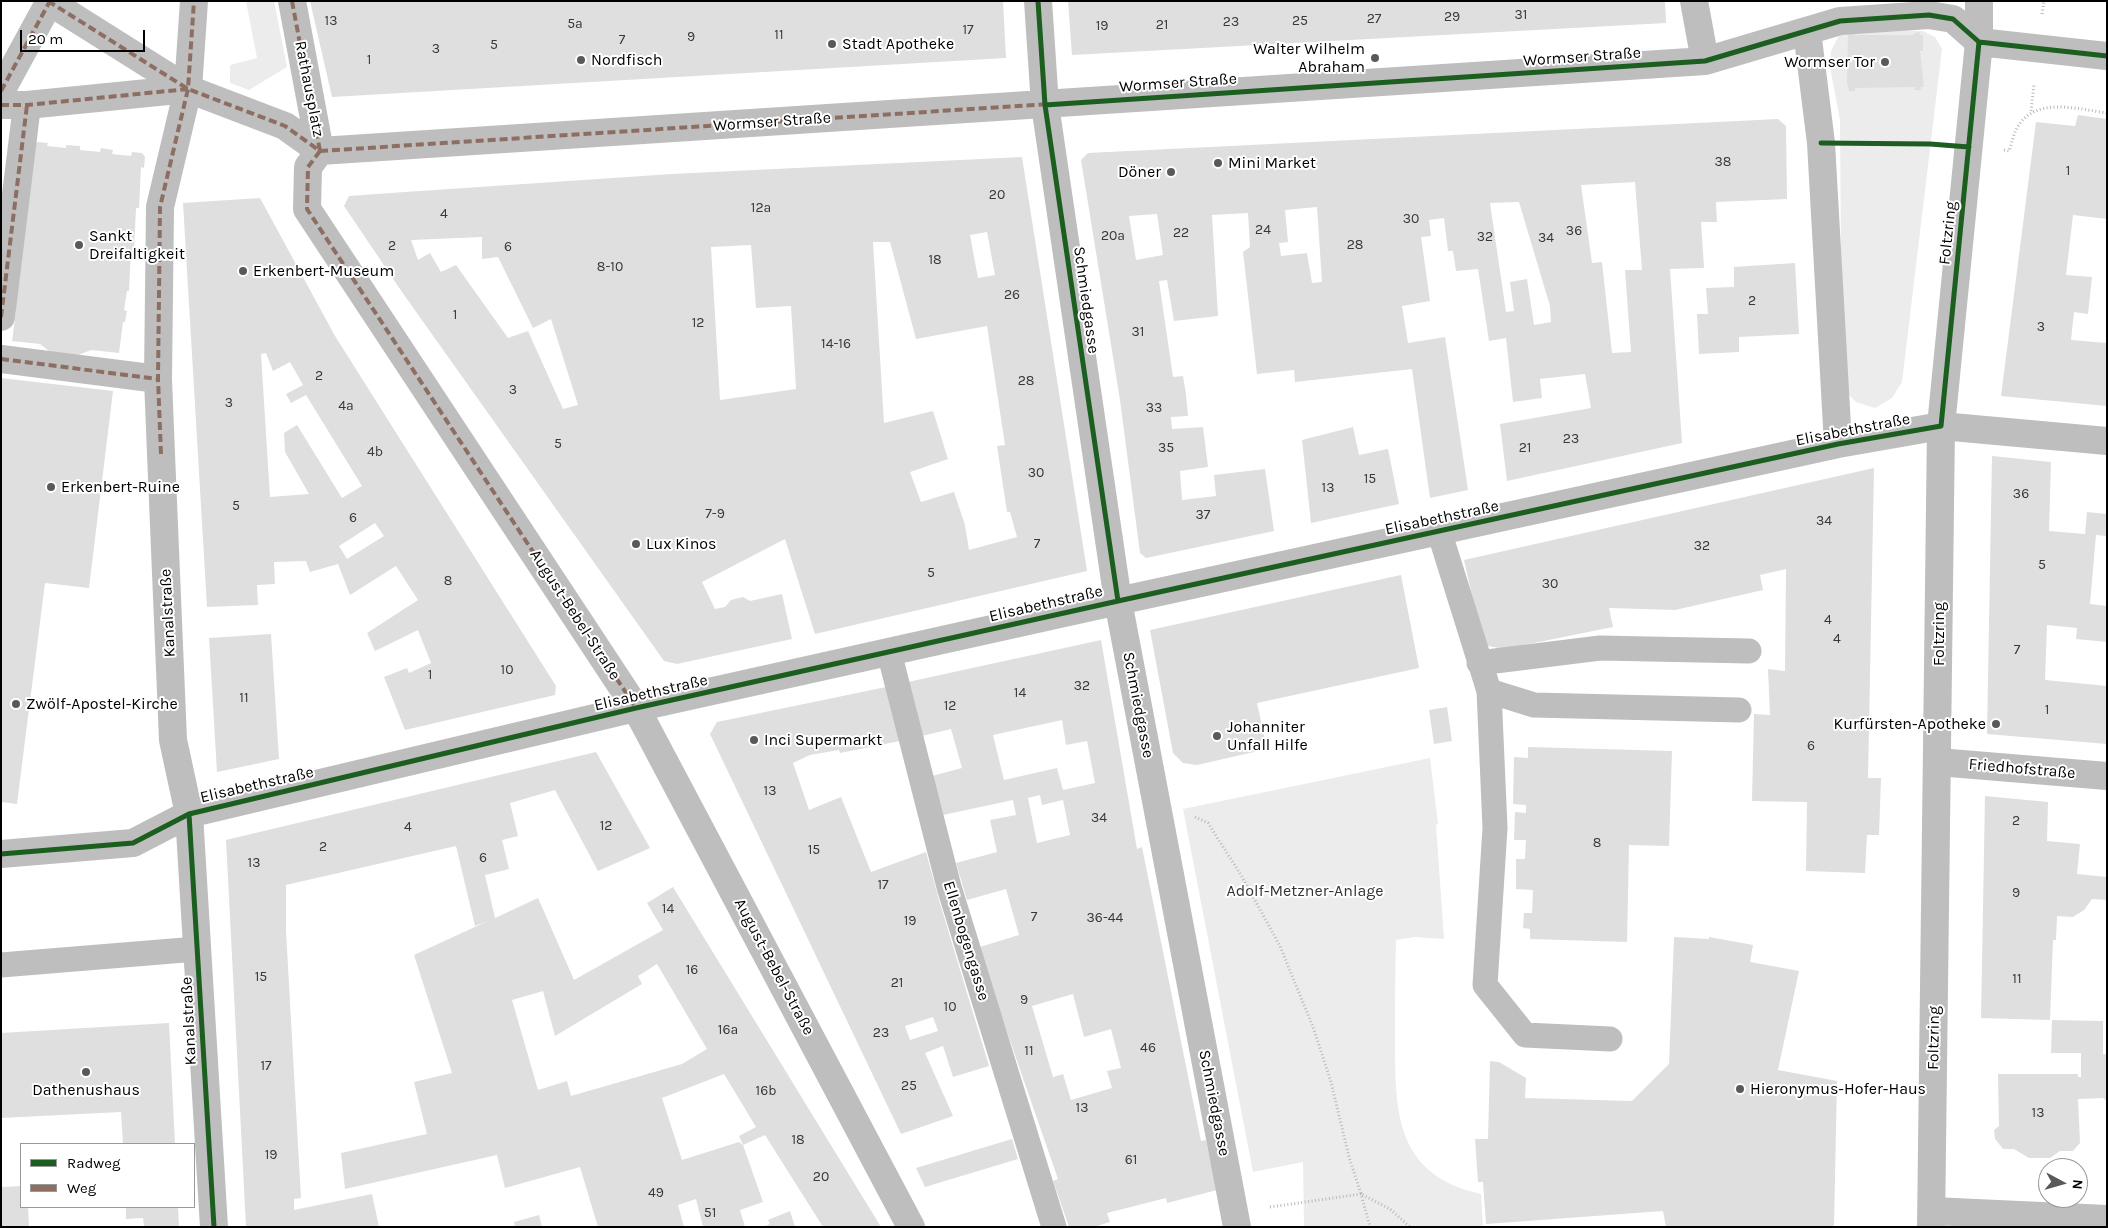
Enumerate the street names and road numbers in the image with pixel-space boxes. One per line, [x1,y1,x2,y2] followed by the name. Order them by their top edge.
[290,39,328,139] street label: Rathausplatz
[1523,43,1641,71] street label: Wormser Straße
[1119,69,1237,97] street label: Wormser Straße
[713,108,831,136] street label: Wormser Straße
[1935,200,1961,266] street label: Foltzring
[1069,245,1103,355] street label: Schmiedgasse
[1794,410,1912,450] street label: Elisabethstraße
[1383,497,1501,539] street label: Elisabethstraße
[526,546,624,684] street label: August-Bebel-Straße
[156,568,180,658] street label: Kanalstraße
[987,582,1105,626] street label: Elisabethstraße
[1929,602,1949,666] street label: Foltzring
[1118,650,1158,760] street label: Schmiedgasse
[592,671,710,715] street label: Elisabethstraße
[1968,755,2076,783] street label: Friedhofstraße
[198,763,316,807] street label: Elisabethstraße
[939,879,993,1003] street label: Ellenbogengasse
[730,895,818,1039] street label: August-Bebel-Straße
[177,976,201,1066] street label: Kanalstraße
[1924,1006,1944,1070] street label: Foltzring
[1194,1048,1234,1158] street label: Schmiedgasse

